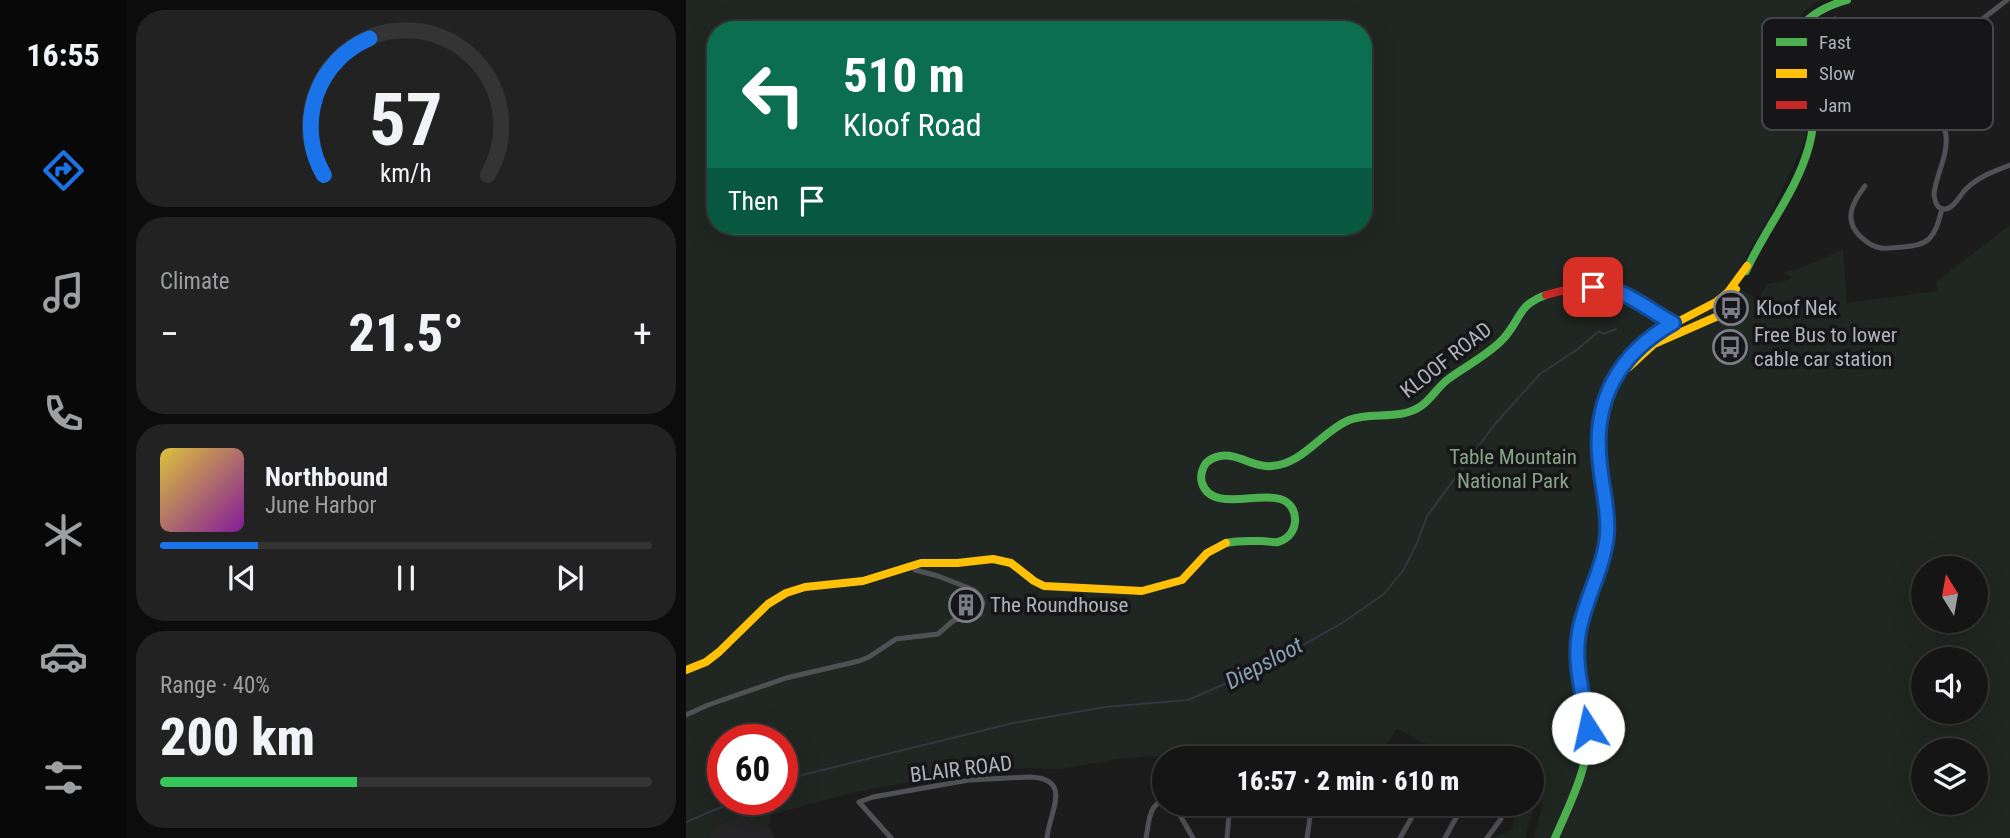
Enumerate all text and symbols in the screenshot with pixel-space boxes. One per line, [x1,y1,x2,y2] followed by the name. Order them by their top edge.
[1762,18,1993,130] legend
[1819,31,1851,54] text: Fast
[26,36,100,74] text: 16:55
[843,47,965,104] text: 510 m
[728,49,819,140] icon: left
[1819,62,1855,85] text: Slow
[369,77,443,163] text: 57
[1819,94,1852,117] text: Jam
[843,106,982,144] text: Kloof Road
[39,146,88,195] icon: directions
[380,158,432,187] text: km/h
[793,182,831,220] icon: arrive
[728,186,779,216] text: Then
[1563,257,1623,317] pin
[39,268,88,317] icon: music
[160,268,230,295] text: Climate
[1574,268,1612,306] icon: arrive
[1712,289,1750,327] bus stop icon: Kloof Nek
[1756,296,1838,320] place label: Kloof Nek
[348,303,464,364] text: 21.5°
[160,312,179,356] text: −
[633,312,652,356] text: +
[1396,317,1496,403] street label: KLOOF ROAD
[1754,323,1897,371] place label: Free Bus to lower cable car station
[1711,328,1749,366] bus stop icon: Free Bus to lower cable car station
[39,389,88,438] icon: phone
[1449,445,1577,493] park label: Table Mountain National Park
[265,462,388,492] text: Northbound
[265,492,377,519] text: June Harbor
[39,510,88,559] icon: climate
[1911,556,1988,634] north arrow
[1911,556,1988,815] map controls
[223,559,261,597] icon: previous
[387,559,425,597] icon: pause
[551,559,589,597] icon: next
[947,586,985,624] building icon: The Roundhouse
[990,593,1129,617] place label: The Roundhouse
[39,632,88,681] icon: car
[1221,632,1308,695] water label: Diepsloot
[1911,647,1988,724] button: sound
[160,672,270,699] text: Range · 40%
[1551,691,1625,765] position arrow
[160,707,315,768] text: 200 km
[707,724,798,815] speed limit sign: 60
[1911,738,1988,815] button: layers
[909,751,1013,787] street label: BLAIR ROAD
[39,753,88,802] icon: filters
[1237,766,1459,796] text: 16:57 · 2 min · 610 m

